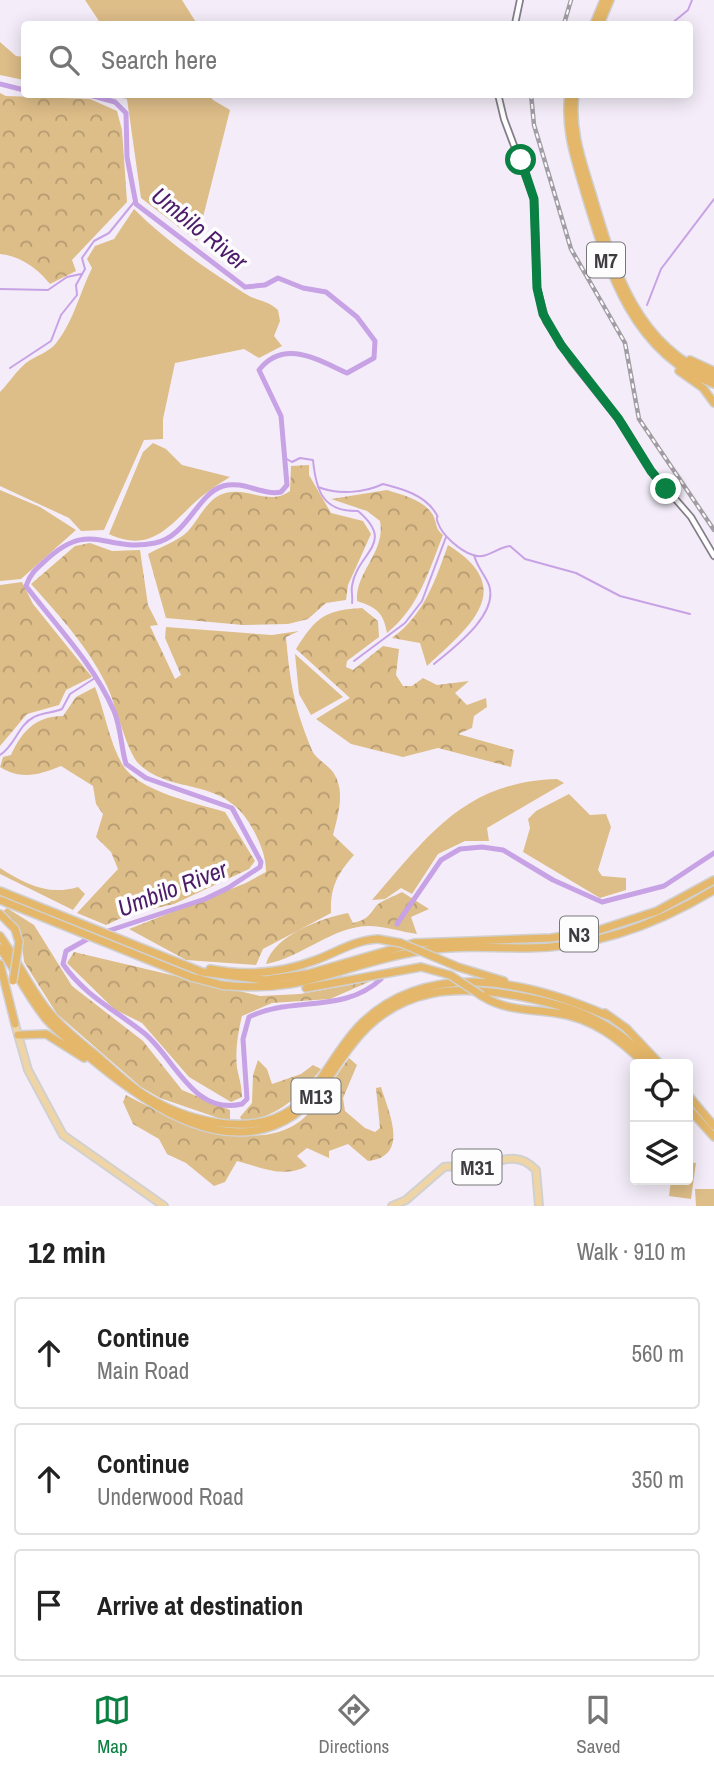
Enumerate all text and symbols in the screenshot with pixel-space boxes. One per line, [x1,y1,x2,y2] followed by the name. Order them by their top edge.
[21,21,693,98] search box
[45,41,83,79] icon: search
[101,42,217,77] text: Search here
[505,144,536,175] route start
[145,179,256,277] water label: Umbilo River
[587,243,625,278] road number: M7
[650,473,681,504] route end
[113,852,233,924] water label: Umbilo River
[560,916,598,951] road number: N3
[630,1059,693,1185] map controls
[630,1059,693,1122] button: locate
[292,1078,340,1114] road number: M13
[630,1122,693,1185] button: layers
[452,1150,502,1184] road number: M31
[28,1232,106,1272] text: 12 min
[577,1236,686,1267] text: Walk · 910 m
[97,1320,189,1355] text: Continue
[30,1334,68,1372] icon: ahead
[632,1338,684,1369] text: 560 m
[97,1355,189,1386] text: Main Road
[97,1446,189,1481] text: Continue
[30,1460,68,1498] icon: ahead
[632,1464,684,1495] text: 350 m
[97,1481,244,1512] text: Underwood Road
[30,1586,68,1624] icon: arrive
[97,1588,303,1623] text: Arrive at destination
[93,1691,131,1759] tab: Map
[318,1691,389,1759] tab: Directions
[576,1691,621,1759] tab: Saved

